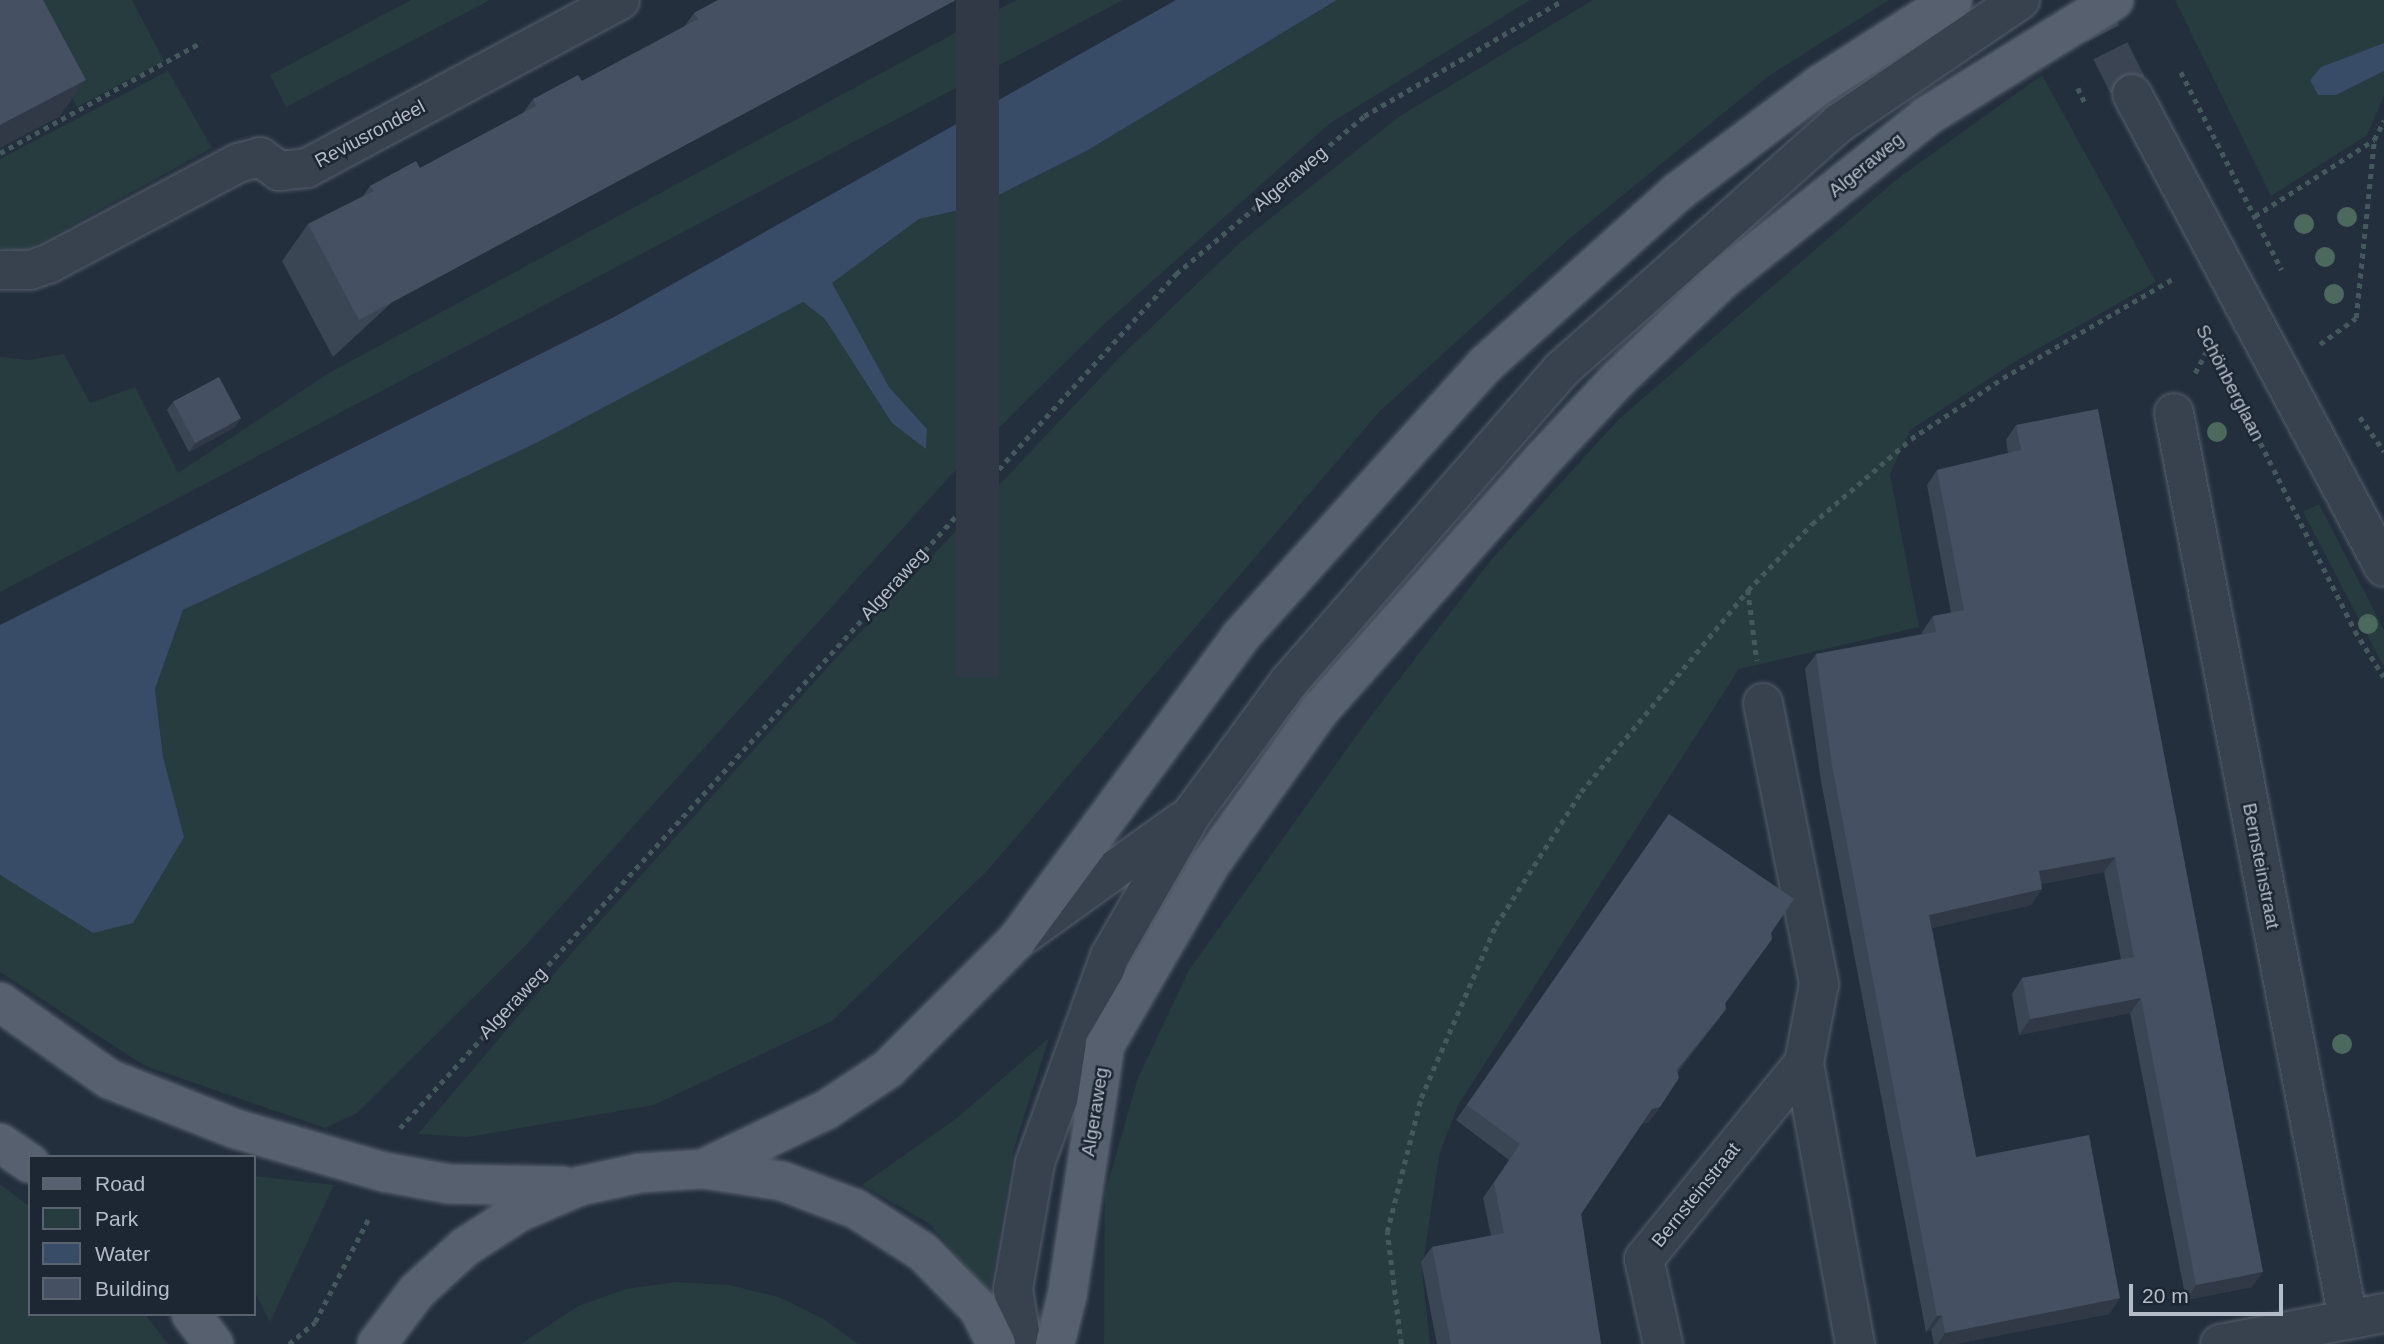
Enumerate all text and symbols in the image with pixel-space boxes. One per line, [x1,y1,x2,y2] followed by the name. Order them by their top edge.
[311,95,429,173] street label: Reviusrondeel
[1824,128,1908,202] street label: Algeraweg
[1248,141,1332,217] street label: Algeraweg
[2191,321,2269,445] street label: Schönberglaan
[855,543,933,625] street label: Algeraweg
[2238,801,2284,931] street label: Bernsteinstraat
[474,962,552,1044] street label: Algeraweg
[1077,1066,1113,1158] street label: Algeraweg
[1647,1138,1745,1252] street label: Bernsteinstraat
[28,1155,256,1316] legend
[95,1172,145,1195] text: Road
[95,1207,138,1230] text: Park
[95,1242,150,1265] text: Water
[2132,1270,2286,1314] scale bar
[95,1277,170,1300] text: Building
[2142,1284,2189,1307] text: 20 m

